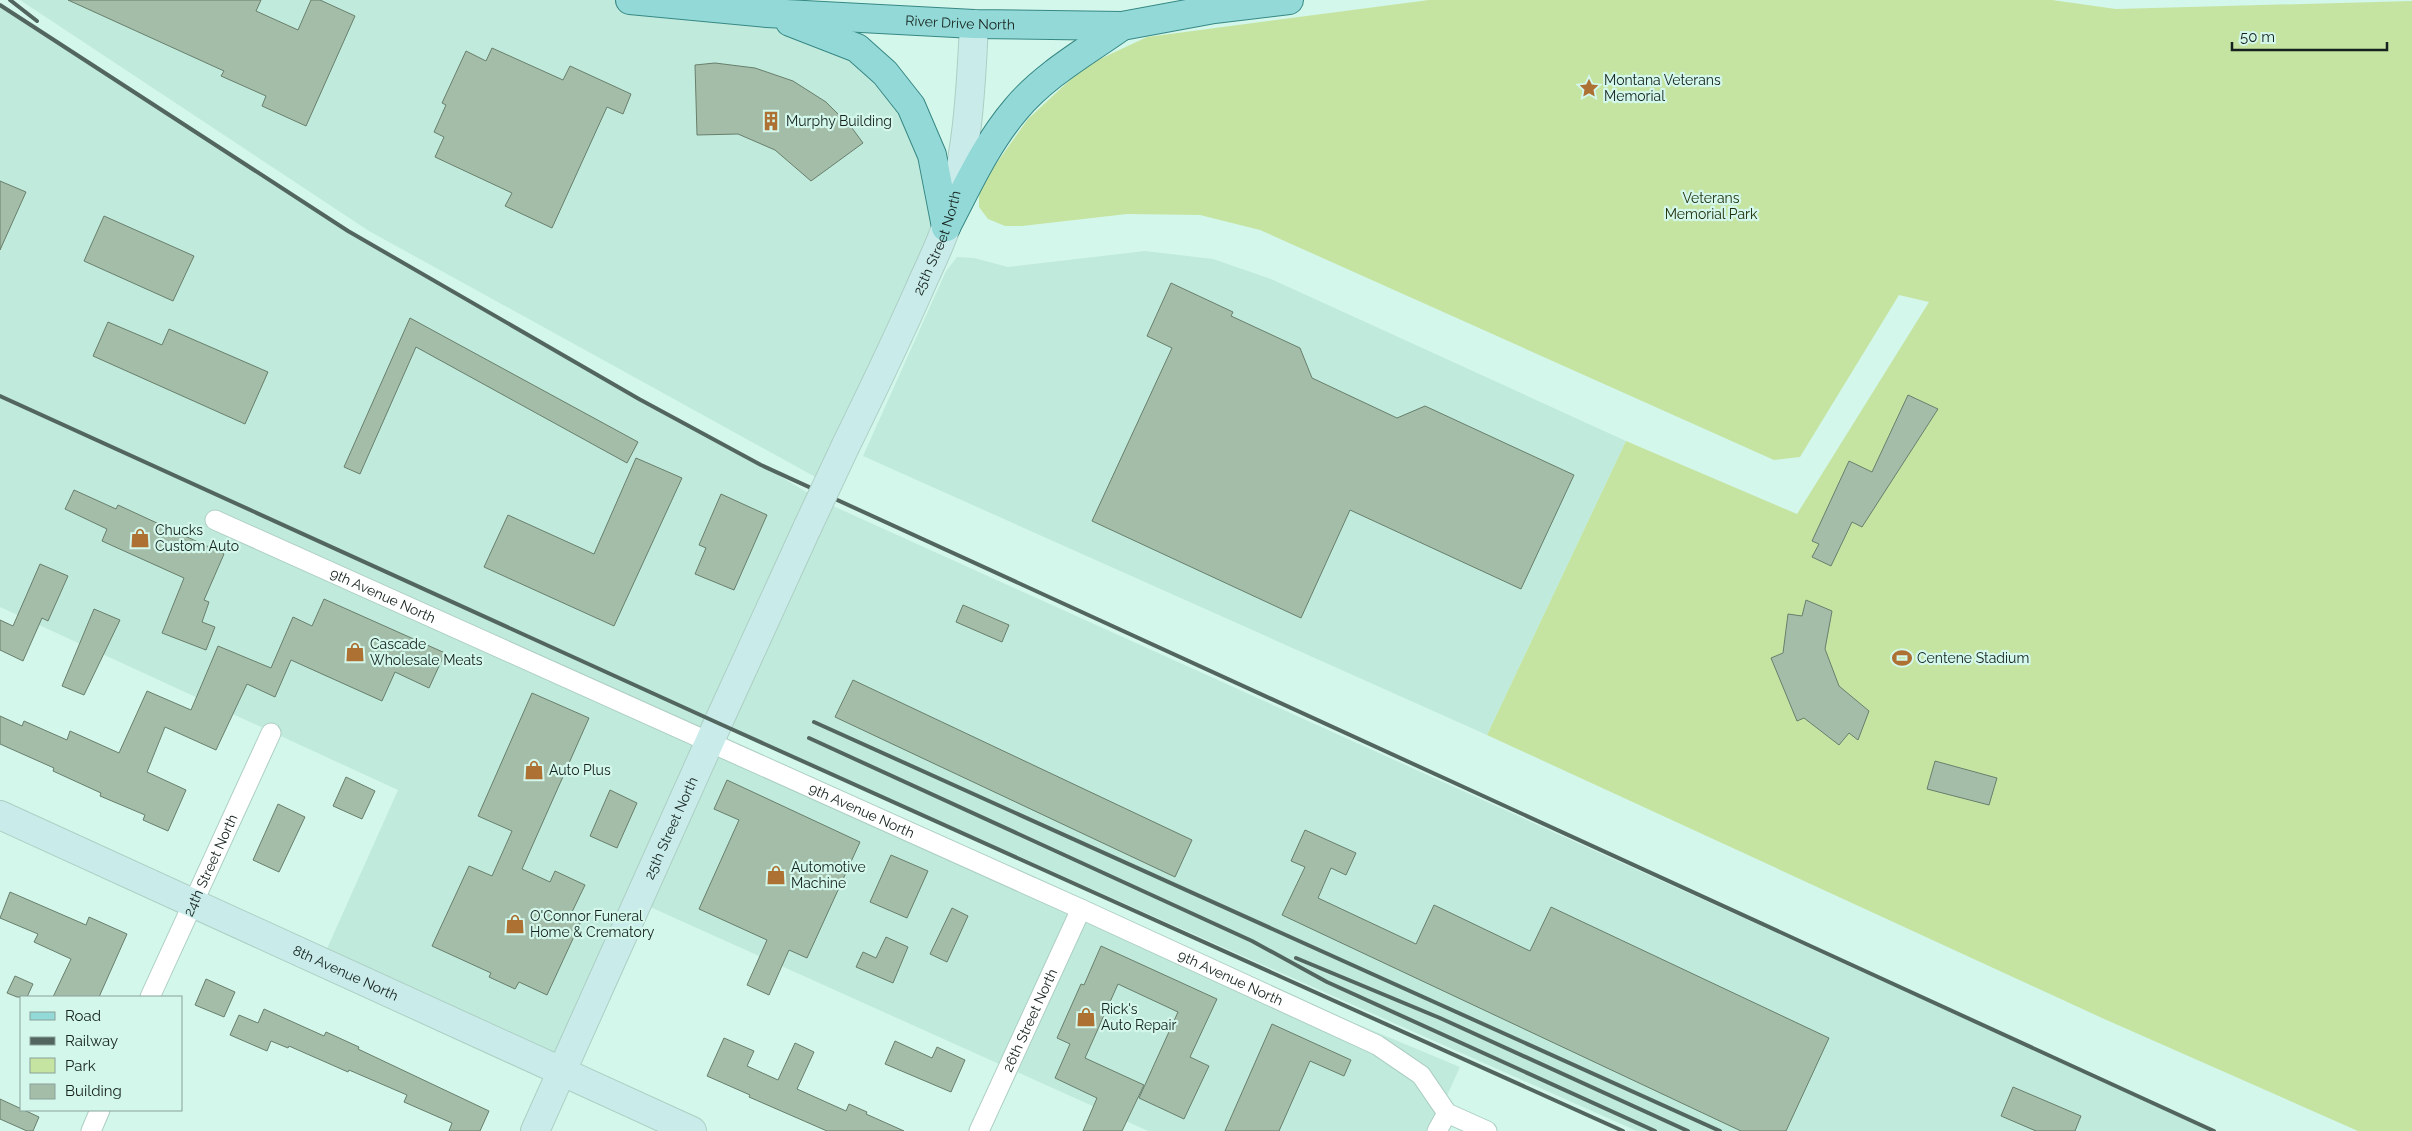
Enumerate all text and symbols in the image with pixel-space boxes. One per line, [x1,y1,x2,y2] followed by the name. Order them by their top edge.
[905,12,1015,33] street label: River Drive North
[2232,20,2387,52] scale bar
[2240,28,2275,46] text: 50 m
[1604,72,1721,104] place label: Montana Veterans Memorial
[1578,77,1600,99] place icon: Montana Veterans Memorial
[760,110,782,132] building icon: Murphy Building
[786,113,892,129] place label: Murphy Building
[910,189,964,298] street label: 25th Street North
[1665,190,1758,222] park label: Veterans Memorial Park
[155,522,239,554] place label: Chucks Custom Auto
[129,527,151,549] shop icon: Chucks Custom Auto
[328,565,438,626] street label: 9th Avenue North
[370,636,483,668] place label: Cascade Wholesale Meats
[344,641,366,663] shop icon: Cascade Wholesale Meats
[1891,647,1913,669] sports icon: Centene Stadium
[1917,650,2029,666] place label: Centene Stadium
[523,759,545,781] shop icon: Auto Plus
[549,762,611,778] place label: Auto Plus
[641,774,701,882] street label: 25th Street North
[807,780,917,841] street label: 9th Avenue North
[180,812,241,919] street label: 24th Street North
[791,859,866,891] place label: Automotive Machine
[765,864,787,886] shop icon: Automotive Machine
[530,908,655,940] place label: O'Connor Funeral Home & Crematory
[504,913,526,935] shop icon: O'Connor Funeral Home & Crematory
[291,942,401,1004] street label: 8th Avenue North
[1176,947,1286,1009] street label: 9th Avenue North
[999,966,1060,1074] street label: 26th Street North
[20,996,182,1111] legend
[1101,1001,1177,1033] place label: Rick's Auto Repair
[1075,1006,1097,1028] shop icon: Rick's Auto Repair
[65,1007,101,1025] text: Road
[65,1032,118,1050] text: Railway
[65,1057,96,1075] text: Park
[65,1082,122,1100] text: Building

